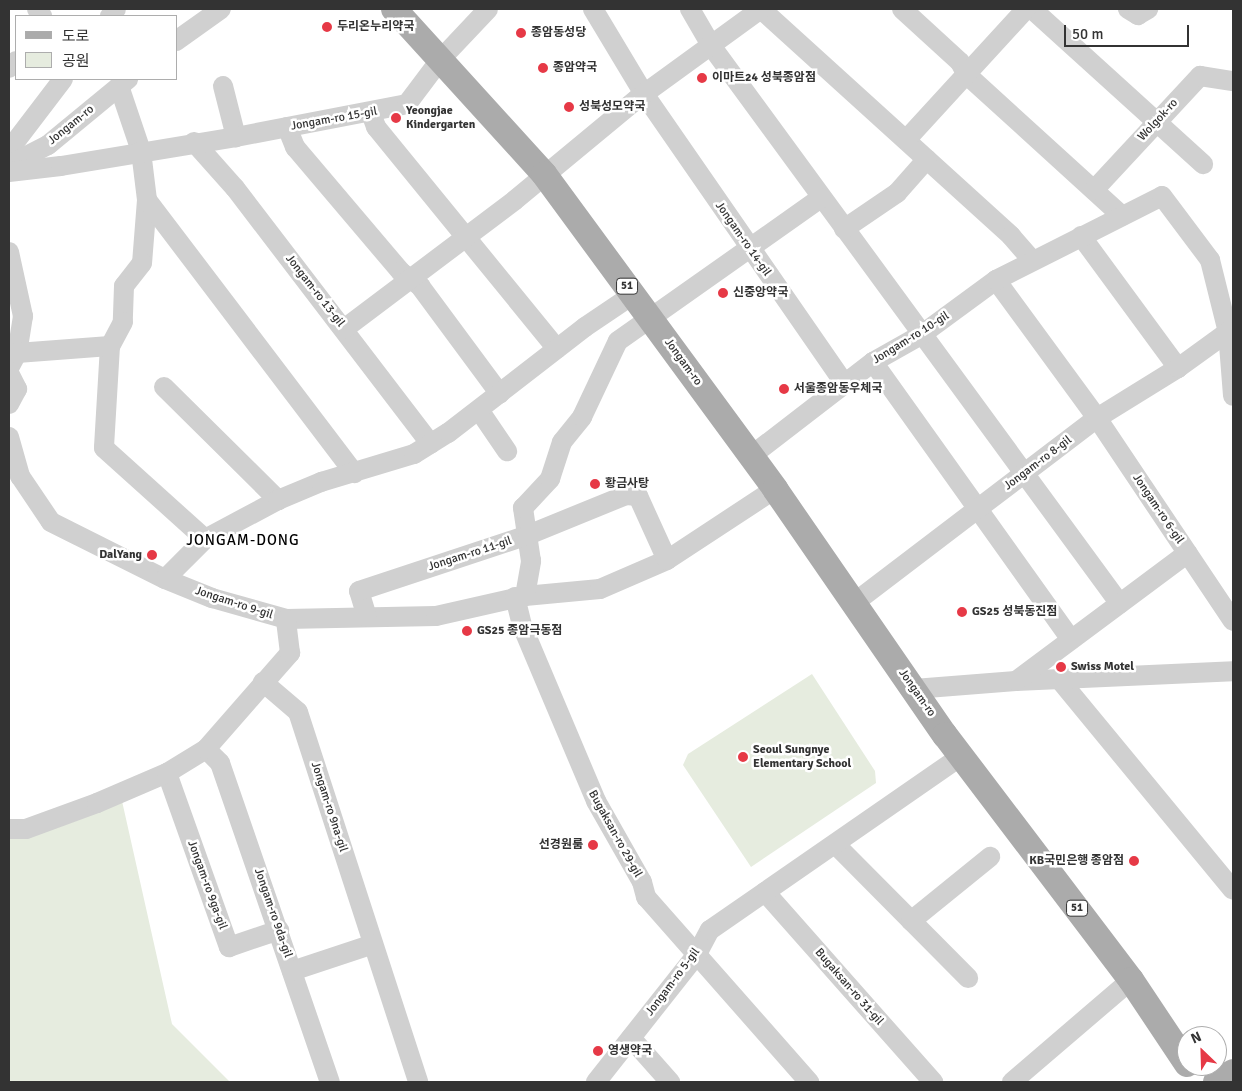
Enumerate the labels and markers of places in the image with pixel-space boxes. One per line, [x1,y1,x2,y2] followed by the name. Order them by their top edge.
[337,20,414,34] place label: 두리온누리약국
[321,21,333,33] marker: 두리온누리약국
[531,26,586,40] place label: 종암동성당
[515,27,527,39] marker: 종암동성당
[553,61,597,75] place label: 종암약국
[537,62,549,74] marker: 종암약국
[712,71,816,85] place label: 이마트24 성북종암점
[696,72,708,84] marker: 이마트24 성북종암점
[579,100,645,114] place label: 성북성모약국
[563,101,575,113] marker: 성북성모약국
[406,104,475,132] place label: Yeongjae Kindergarten
[390,112,402,124] marker: Yeongjae Kindergarten
[733,286,788,300] place label: 신중앙약국
[717,287,729,299] marker: 신중앙약국
[794,382,882,396] place label: 서울종암동우체국
[778,383,790,395] marker: 서울종암동우체국
[605,477,649,491] place label: 황금사탕
[589,478,601,490] marker: 황금사탕
[99,548,142,562] place label: DalYang
[146,549,158,561] marker: DalYang
[972,605,1057,619] place label: GS25 성북동진점
[956,606,968,618] marker: GS25 성북동진점
[477,624,562,638] place label: GS25 종암극동점
[461,625,473,637] marker: GS25 종암극동점
[1071,660,1134,674] place label: Swiss Motel
[1055,661,1067,673] marker: Swiss Motel
[753,743,851,771] place label: Seoul Sungnye Elementary School
[737,751,749,763] marker: Seoul Sungnye Elementary School
[539,838,583,852] place label: 선경원룸
[587,839,599,851] marker: 선경원룸
[1029,854,1124,868] place label: KB국민은행 종암점
[1128,855,1140,867] marker: KB국민은행 종암점
[608,1044,652,1058] place label: 영생약국
[592,1045,604,1057] marker: 영생약국

